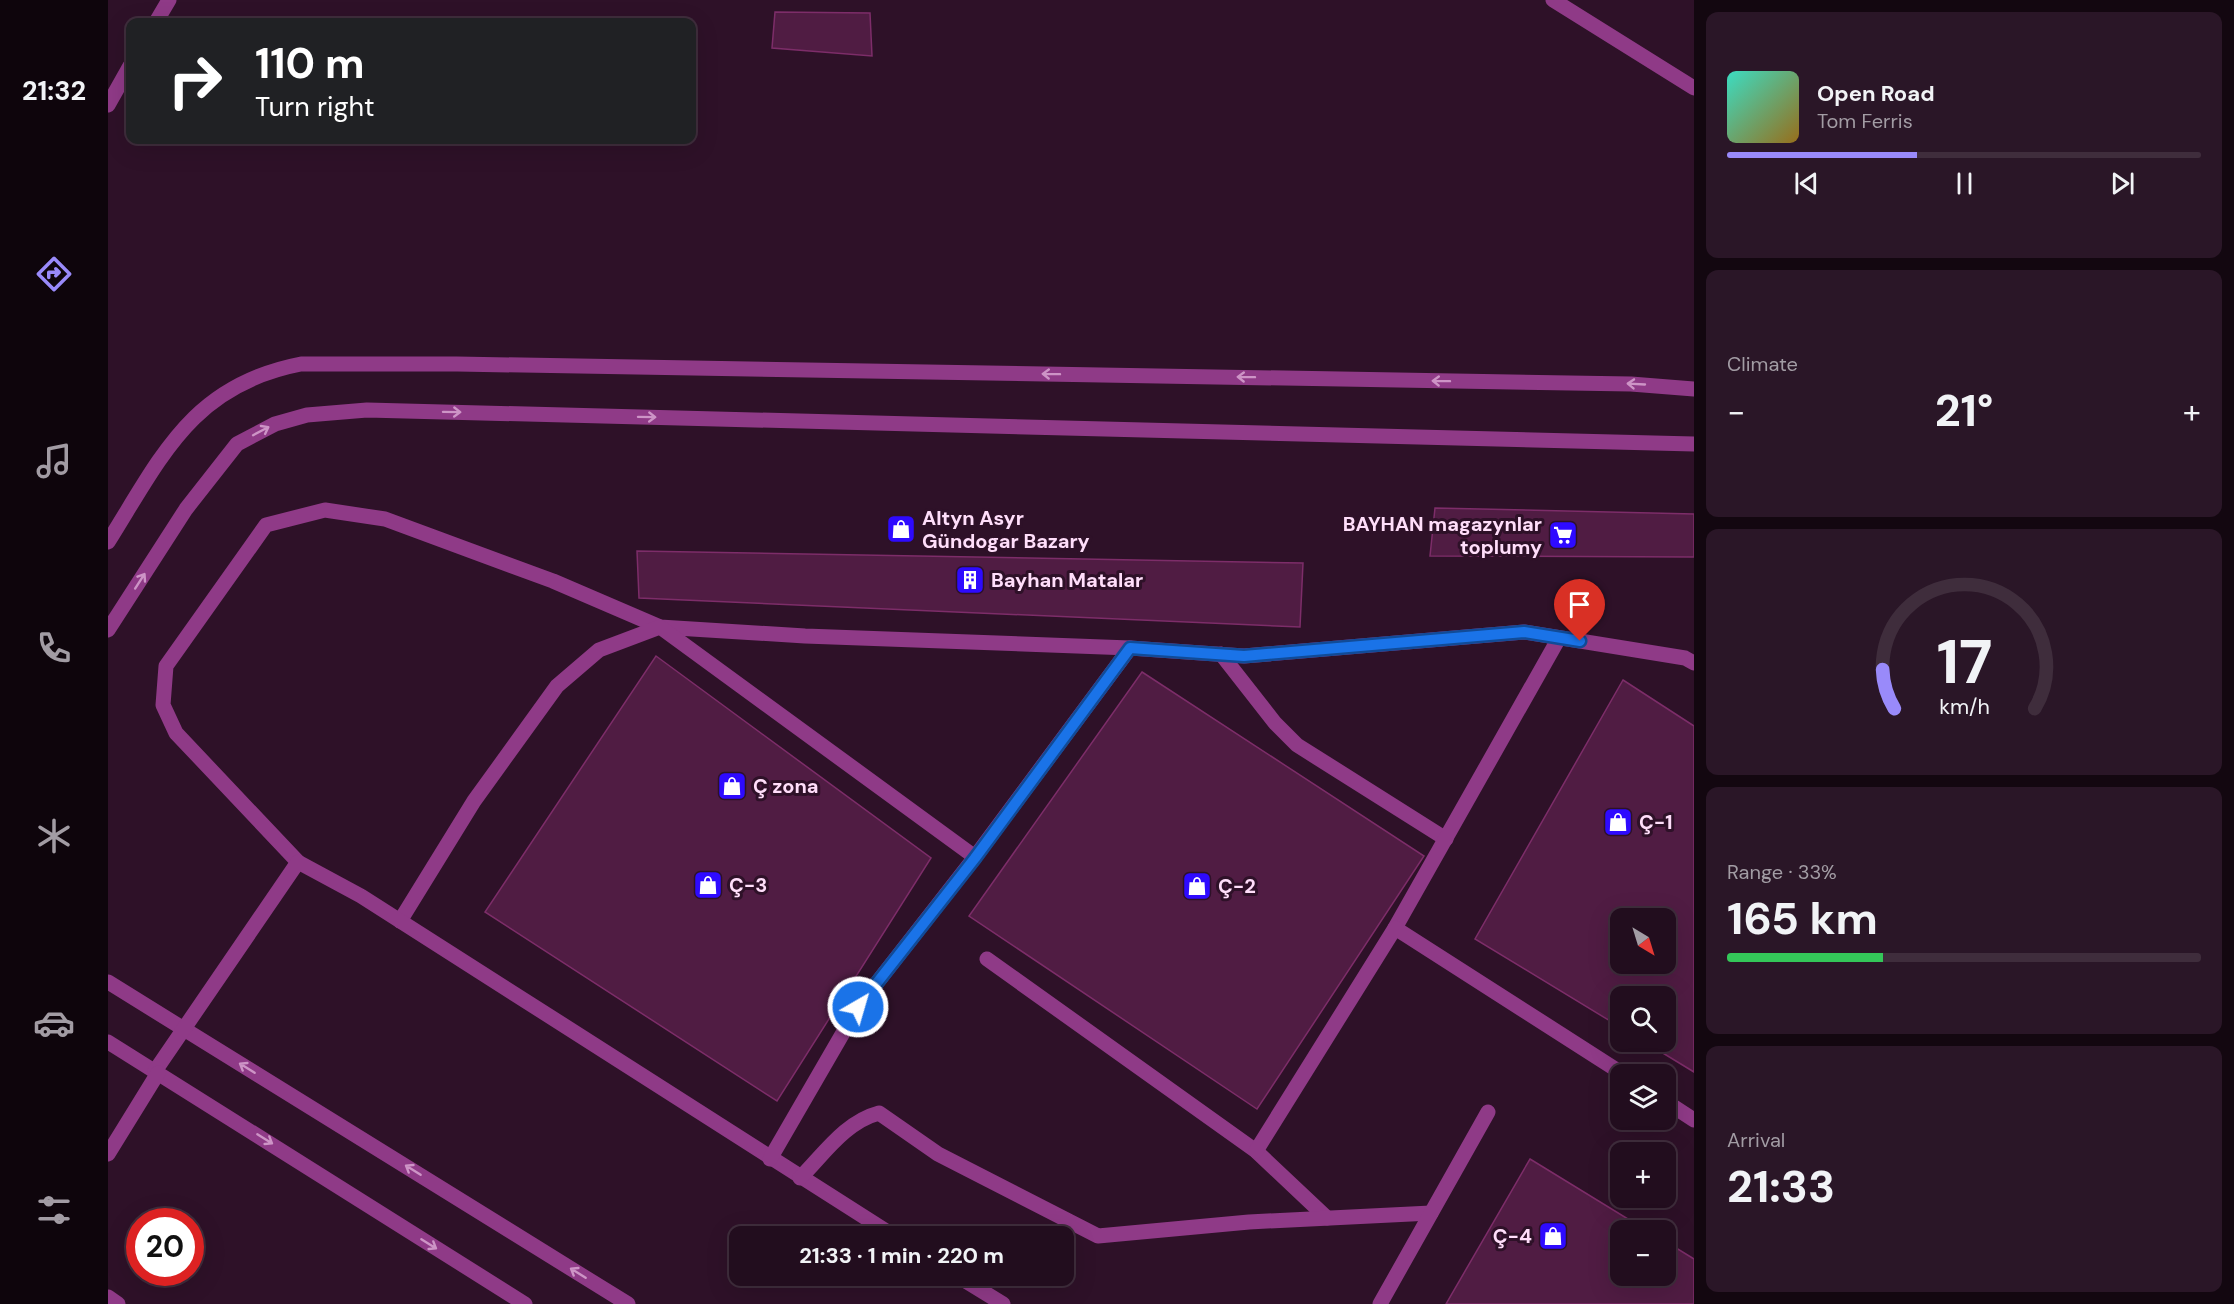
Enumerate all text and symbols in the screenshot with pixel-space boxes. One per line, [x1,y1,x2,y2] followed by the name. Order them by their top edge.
[255,36,365,91] text: 110 m
[156,42,234,120] icon: right
[22,73,86,108] text: 21:32
[1817,79,1935,108] text: Open Road
[255,89,375,124] text: Turn right
[1817,108,1913,134] text: Tom Ferris
[1790,167,1823,200] icon: previous
[1948,167,1981,200] icon: pause
[2106,167,2139,200] icon: next
[33,253,75,295] icon: directions
[1727,351,1798,377] text: Climate
[1041,368,1061,380] one-way arrow
[1236,372,1256,383] one-way arrow
[1431,375,1451,387] one-way arrow
[1626,379,1646,390] one-way arrow
[1935,381,1993,440] text: 21°
[1727,390,1745,433] text: −
[2183,390,2201,433] text: +
[442,407,462,418] one-way arrow
[637,411,657,423] one-way arrow
[251,425,269,436] one-way arrow
[33,440,75,482] icon: music
[922,505,1090,554] place label: Altyn Asyr Gündogar Bazary
[1343,511,1542,560] place label: BAYHAN magazynlar toplumy
[885,513,917,545] shop icon: Altyn Asyr Gündogar Bazary
[1547,519,1579,551] supermarket icon: BAYHAN magazynlar toplumy
[954,564,986,596] building icon: Bayhan Matalar
[991,567,1143,593] place label: Bayhan Matalar
[134,573,146,590] one-way arrow
[1554,579,1605,641] pin
[1563,588,1596,621] icon: arrive
[1936,621,1992,702] text: 17
[33,627,75,669] icon: phone
[1939,693,1989,721] text: km/h
[716,770,748,802] shop icon: Ç zona
[753,773,819,799] place label: Ç zona
[1602,806,1634,838] shop icon: Ç-1
[1639,809,1673,835] place label: Ç-1
[33,815,75,857] icon: climate
[1727,859,1837,885] text: Range · 33%
[692,869,724,901] shop icon: Ç-3
[1181,870,1213,902] shop icon: Ç-2
[729,872,767,898] place label: Ç-3
[1218,873,1256,899] place label: Ç-2
[1727,889,1878,948] text: 165 km
[1610,908,1676,974] north arrow
[1610,908,1676,1286] map controls
[826,975,890,1039] position arrow
[1610,986,1676,1052] button: search
[33,1002,75,1044] icon: car
[239,1061,256,1073] one-way arrow
[1610,1064,1676,1130] button: layers
[1727,1127,1785,1153] text: Arrival
[256,1133,273,1146] one-way arrow
[1610,1142,1676,1208] button: +
[1727,1157,1835,1216] text: 21:33
[405,1164,422,1176] one-way arrow
[33,1189,75,1231] icon: filters
[126,1208,204,1286] speed limit sign: 20
[1537,1220,1569,1252] shop icon: Ç-4
[1610,1220,1676,1286] button: −
[1493,1223,1532,1249] place label: Ç-4
[420,1238,437,1250] one-way arrow
[799,1241,1004,1270] text: 21:33 · 1 min · 220 m
[570,1267,587,1279] one-way arrow

